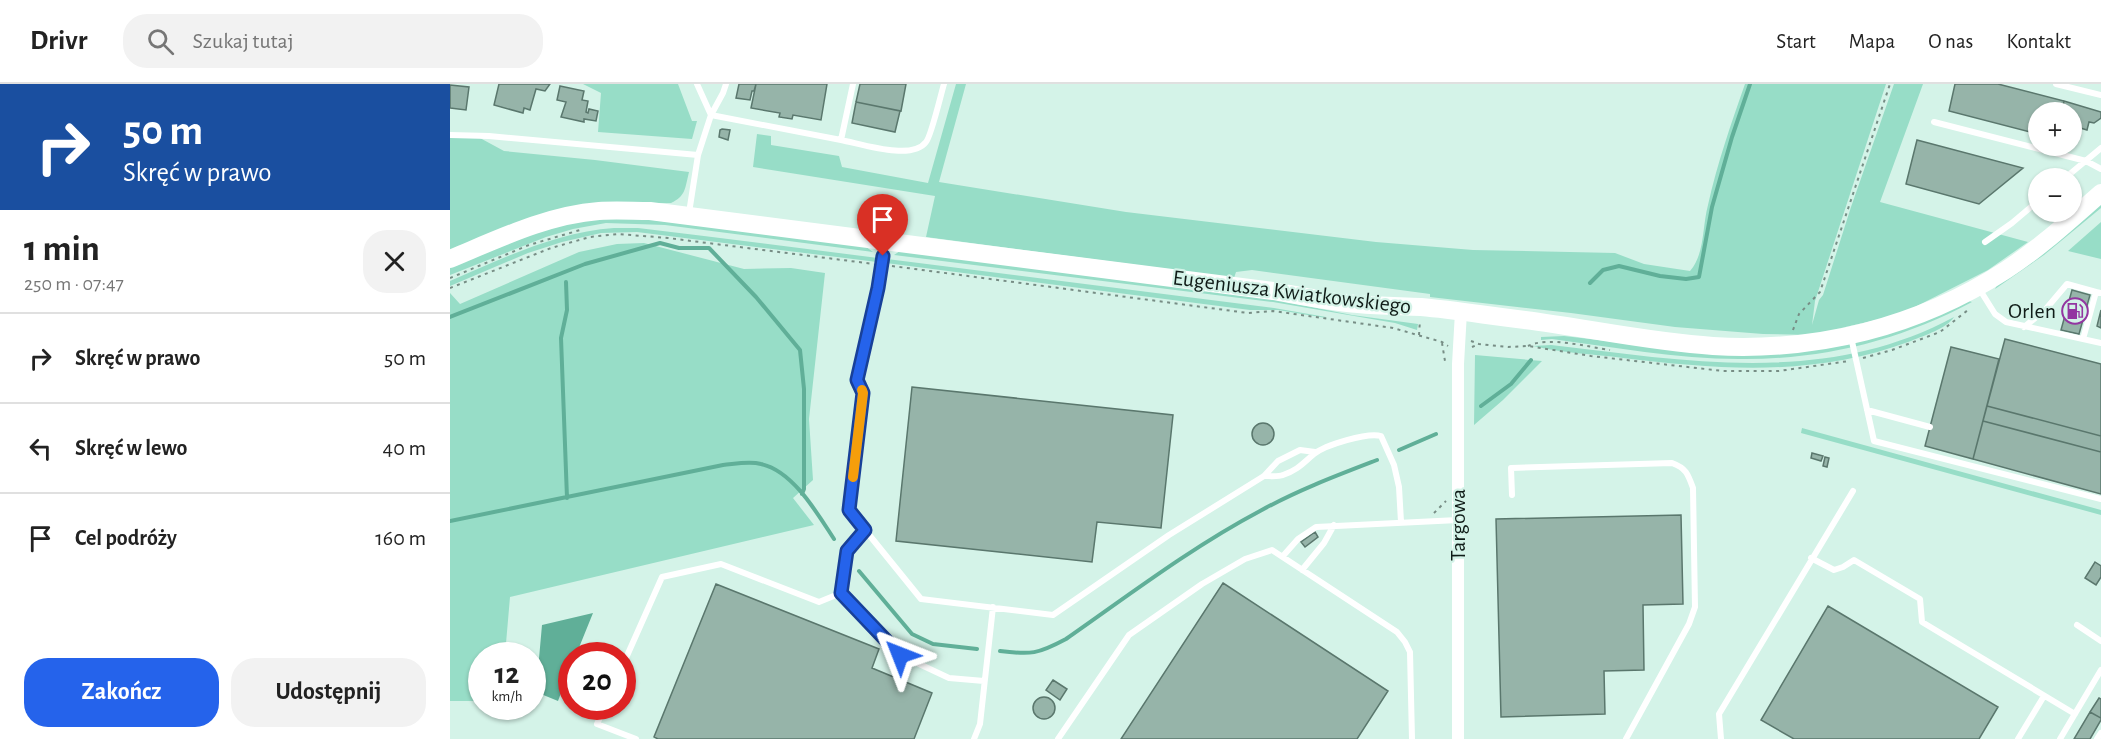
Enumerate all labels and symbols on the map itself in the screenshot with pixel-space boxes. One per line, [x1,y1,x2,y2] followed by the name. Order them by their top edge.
[857,194,908,256] pin
[1172,266,1412,318] street label: Eugeniusza Kwiatkowskiego
[2060,296,2090,326] fuel station icon: Orlen
[2008,300,2056,322] place label: Orlen
[1447,489,1469,561] street label: Targowa
[868,623,932,687] position arrow
[558,642,636,720] speed limit sign: 20

